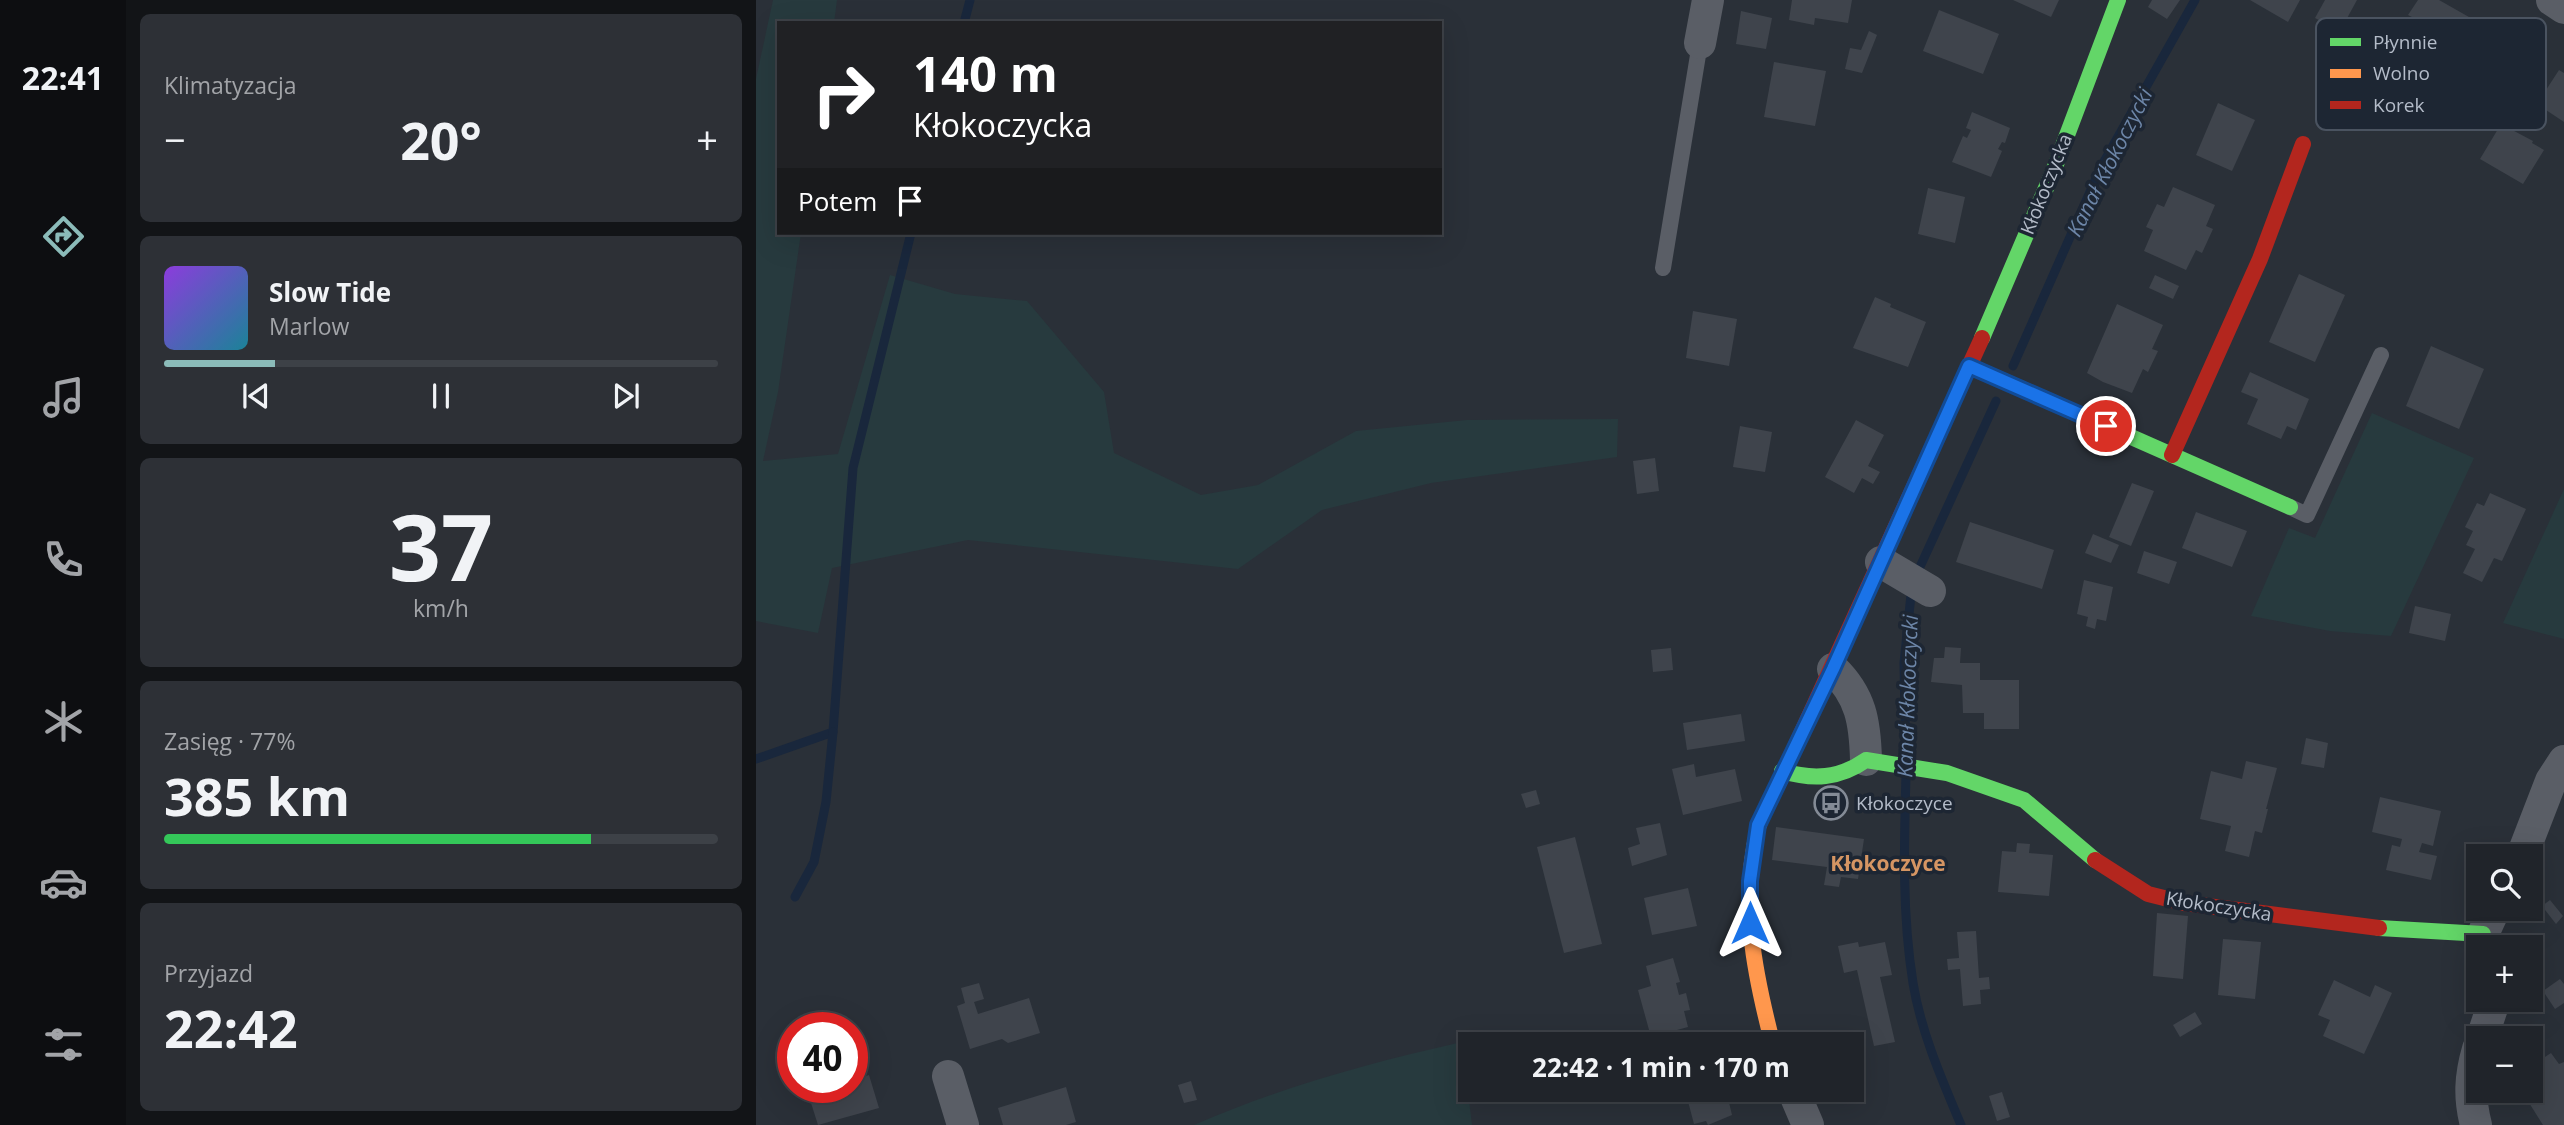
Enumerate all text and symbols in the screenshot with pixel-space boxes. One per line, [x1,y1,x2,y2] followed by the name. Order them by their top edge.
[2316,18,2546,130] legend
[2373,29,2438,55] text: Płynnie
[913,40,1058,106] text: 140 m
[798,49,889,140] icon: right
[22,56,104,99] text: 22:41
[2373,60,2430,86] text: Wolno
[164,69,297,101] text: Klimatyzacja
[2060,82,2159,241] water label: Kanał Kłokoczycki
[2373,92,2424,118] text: Korek
[913,103,1092,146] text: Kłokoczycka
[400,104,482,175] text: 20°
[164,113,186,165] text: −
[696,113,718,165] text: +
[2014,130,2078,238] street label: Kłokoczycka
[891,182,929,220] icon: arrive
[798,183,877,219] text: Potem
[39,212,88,261] icon: directions
[269,274,391,310] text: Slow Tide
[269,310,349,342] text: Marlow
[39,373,88,422] icon: music
[237,377,275,415] icon: previous
[422,377,460,415] icon: pause
[607,377,645,415] icon: next
[2076,396,2136,456] pin
[2087,407,2125,445] icon: arrive
[389,484,493,608] text: 37
[39,535,88,584] icon: phone
[413,592,469,624] text: km/h
[1890,613,1924,778] water label: Kanał Kłokoczycki
[39,697,88,746] icon: climate
[164,725,295,757] text: Zasięg · 77%
[164,760,350,831] text: 385 km
[1812,784,1850,822] bus stop icon: Kłokoczyce
[1856,790,1953,816] place label: Kłokoczyce
[2466,844,2543,1103] map controls
[2466,844,2543,921] button: search
[1830,849,1946,877] district label: Kłokoczyce
[39,858,88,907] icon: car
[2164,885,2274,927] street label: Kłokoczycka
[1713,886,1787,960] position arrow
[2466,935,2543,1012] button: +
[164,957,253,989] text: Przyjazd
[164,992,298,1063] text: 22:42
[777,1012,868,1103] speed limit sign: 40
[39,1020,88,1069] icon: filters
[2466,1026,2543,1103] button: −
[1532,1049,1790,1085] text: 22:42 · 1 min · 170 m

